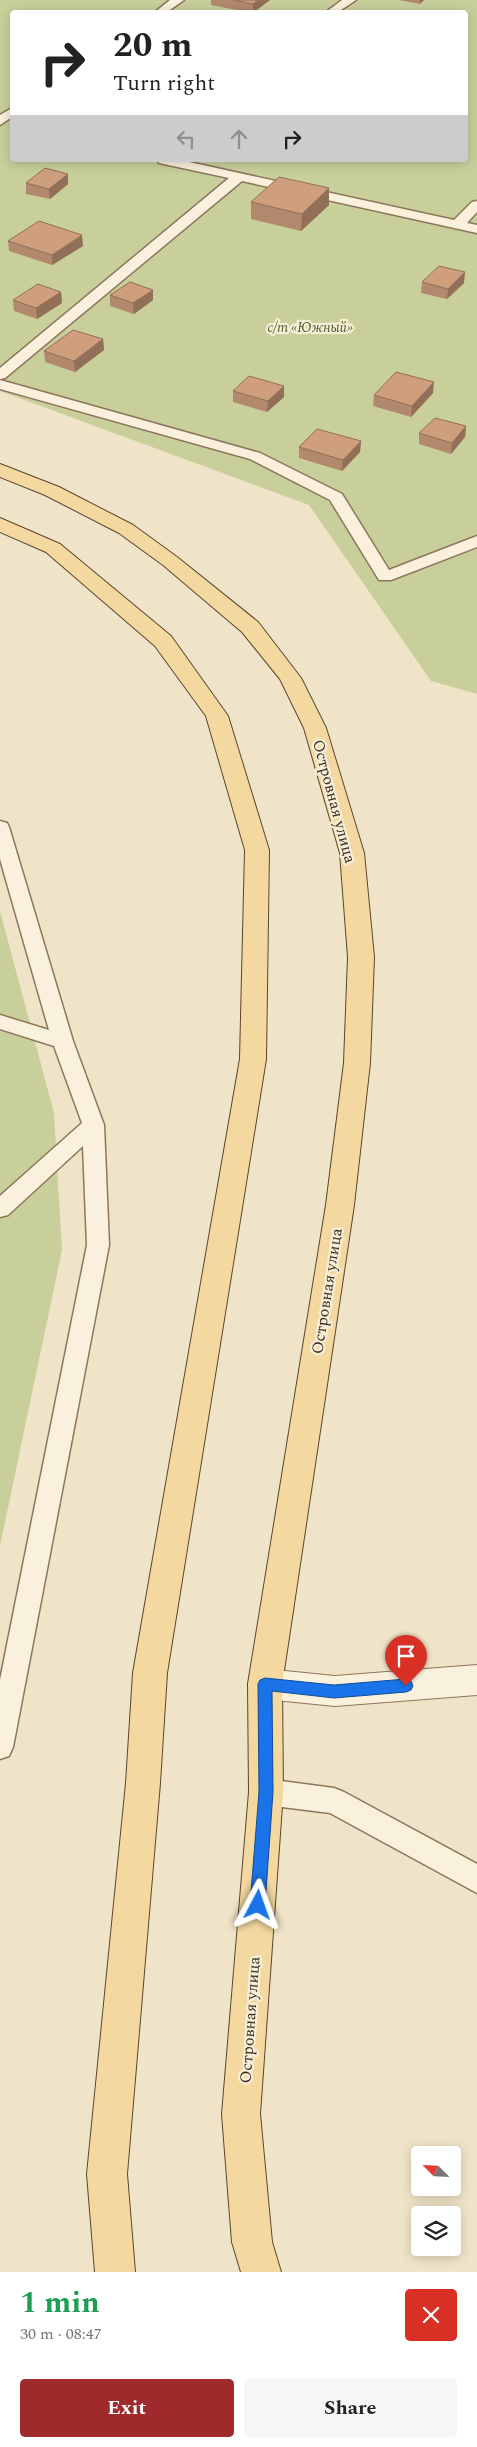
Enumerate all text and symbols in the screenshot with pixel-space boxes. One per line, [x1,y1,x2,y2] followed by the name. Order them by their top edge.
[113,19,193,72] text: 20 m
[30,30,95,95] icon: right
[113,67,215,100] text: Turn right
[172,125,200,153] icon: left
[225,125,253,153] icon: ahead
[278,125,306,153] icon: right
[267,317,353,338] park label: с/т «Южный»
[306,737,362,866] street label: Островная улица
[305,1226,349,1356] street label: Островная улица
[385,1635,427,1686] pin
[392,1642,420,1670] icon: arrive
[231,1878,283,1930] position arrow
[234,1956,266,2084] street label: Островная улица
[411,2146,461,2196] north arrow
[411,2146,461,2256] map controls
[411,2206,461,2256] button: layers
[20,2280,100,2326] text: 1 min
[405,2289,457,2341] button: close
[20,2322,102,2346] text: 30 m · 08:47
[20,2379,234,2437] button: Exit
[244,2379,457,2437] button: Share

